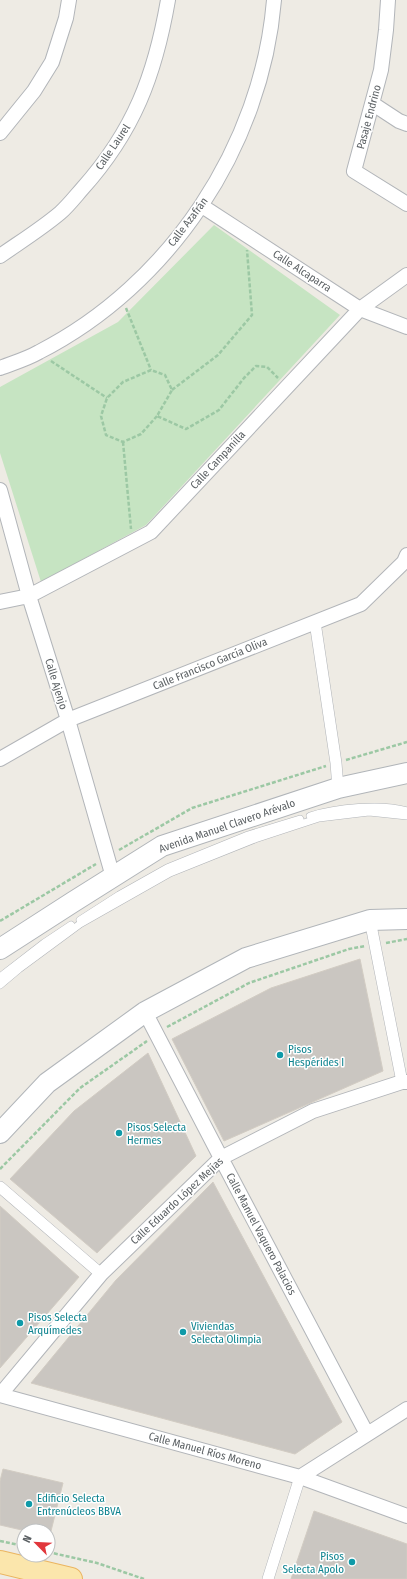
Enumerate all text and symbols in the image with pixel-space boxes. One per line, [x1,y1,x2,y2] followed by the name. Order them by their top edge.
[354,83,384,151] street label: Pasaje Endrino
[93,122,133,172] street label: Calle Laurel
[165,195,211,249] street label: Calle Azafrán
[270,247,334,295] street label: Calle Alcaparra
[188,428,248,492] street label: Calle Campanilla
[151,635,269,693] street label: Calle Francisco García Oliva
[42,657,70,711] street label: Calle Ajenjo
[157,796,297,855] street label: Avenida Manuel Clavero Arévalo
[288,1043,344,1069] place label: Pisos Hespérides I
[275,1050,285,1060] marker: Pisos Hespérides I
[127,1121,186,1147] place label: Pisos Selecta Hermes
[114,1128,124,1138] marker: Pisos Selecta Hermes
[128,1154,226,1247] street label: Calle Eduardo López Mejías
[223,1171,299,1298] street label: Calle Manuel Vaquero Palacios
[28,1311,87,1337] place label: Pisos Selecta Arquímedes
[15,1318,25,1328] marker: Pisos Selecta Arquímedes
[191,1320,261,1346] place label: Viviendas Selecta Olimpia
[178,1327,188,1337] marker: Viviendas Selecta Olimpia
[147,1430,263,1472] street label: Calle Manuel Ríos Moreno
[37,1492,121,1518] place label: Edificio Selecta Entrenúcleos BBVA
[24,1499,34,1509] marker: Edificio Selecta Entrenúcleos BBVA
[16,1523,56,1563] north arrow
[20,1533,35,1545] text: N
[283,1550,344,1576] place label: Pisos Selecta Apolo
[347,1557,357,1567] marker: Pisos Selecta Apolo

